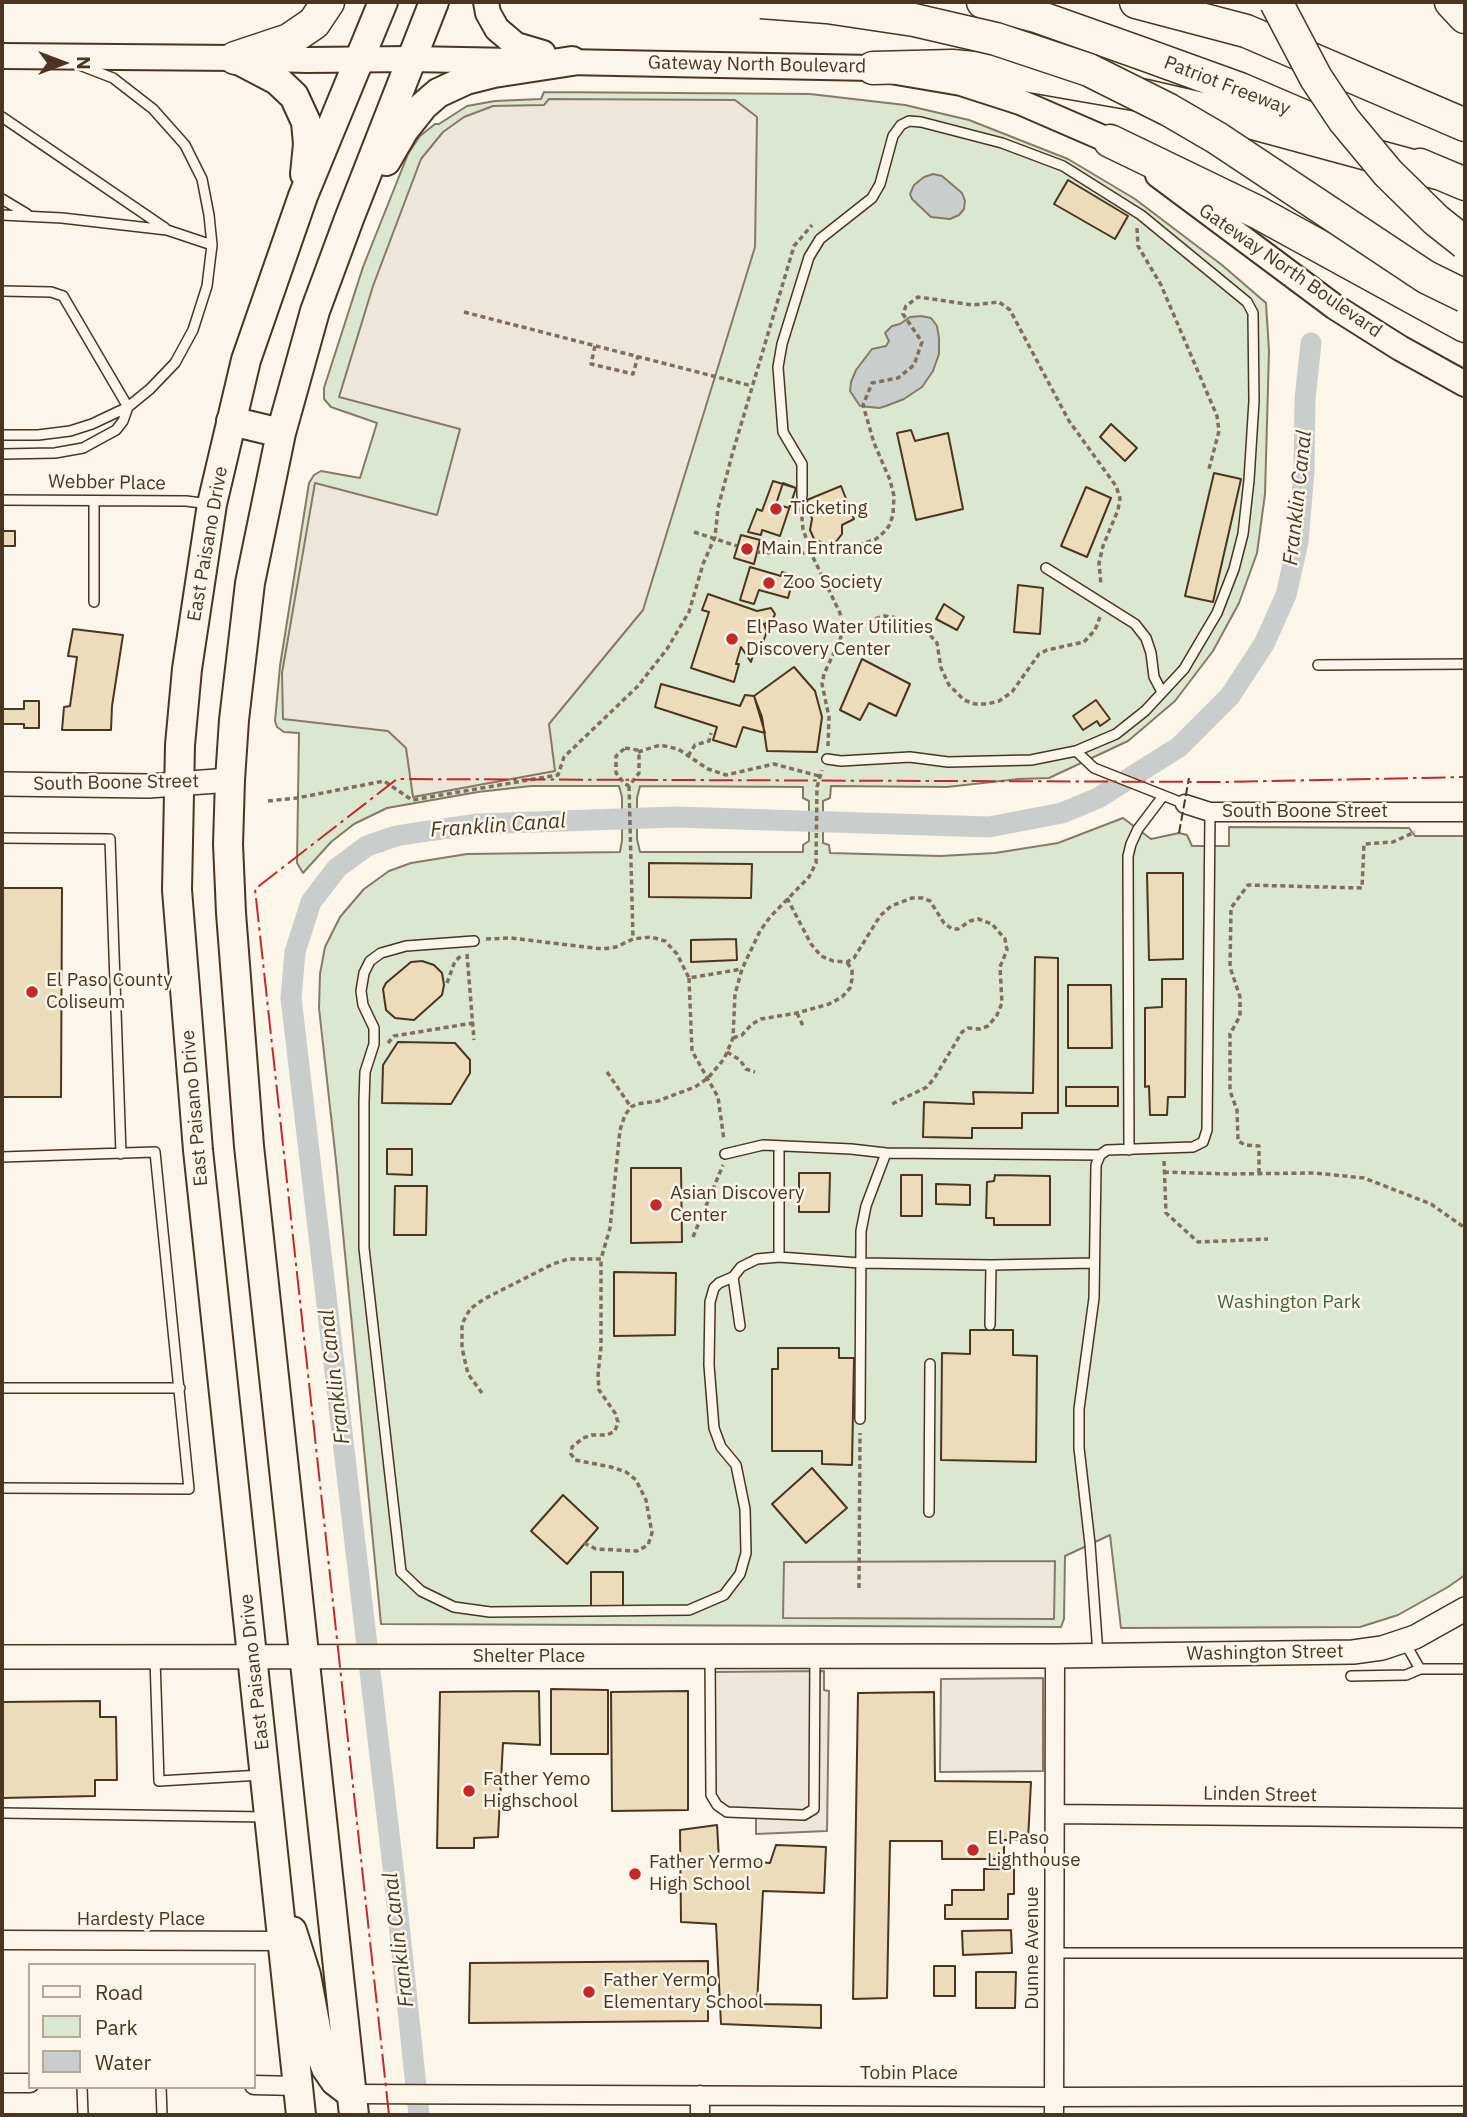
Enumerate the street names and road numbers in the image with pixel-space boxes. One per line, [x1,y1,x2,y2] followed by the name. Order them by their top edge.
[1161,51,1293,121] street label: Patriot Freeway
[648,52,866,78] street label: Gateway North Boulevard
[1194,199,1386,343] street label: Gateway North Boulevard
[183,465,233,623] street label: East Paisano Drive
[48,471,166,495] street label: Webber Place
[33,770,199,796] street label: South Boone Street
[1222,801,1388,823] street label: South Boone Street
[177,1029,213,1187] street label: East Paisano Drive
[235,1593,275,1751] street label: East Paisano Drive
[1186,1640,1344,1666] street label: Washington Street
[473,1646,585,1668] street label: Shelter Place
[1203,1783,1317,1807] street label: Linden Street
[1022,1886,1044,2010] street label: Dunne Avenue
[77,1909,205,1931] street label: Hardesty Place
[860,2063,958,2085] street label: Tobin Place

